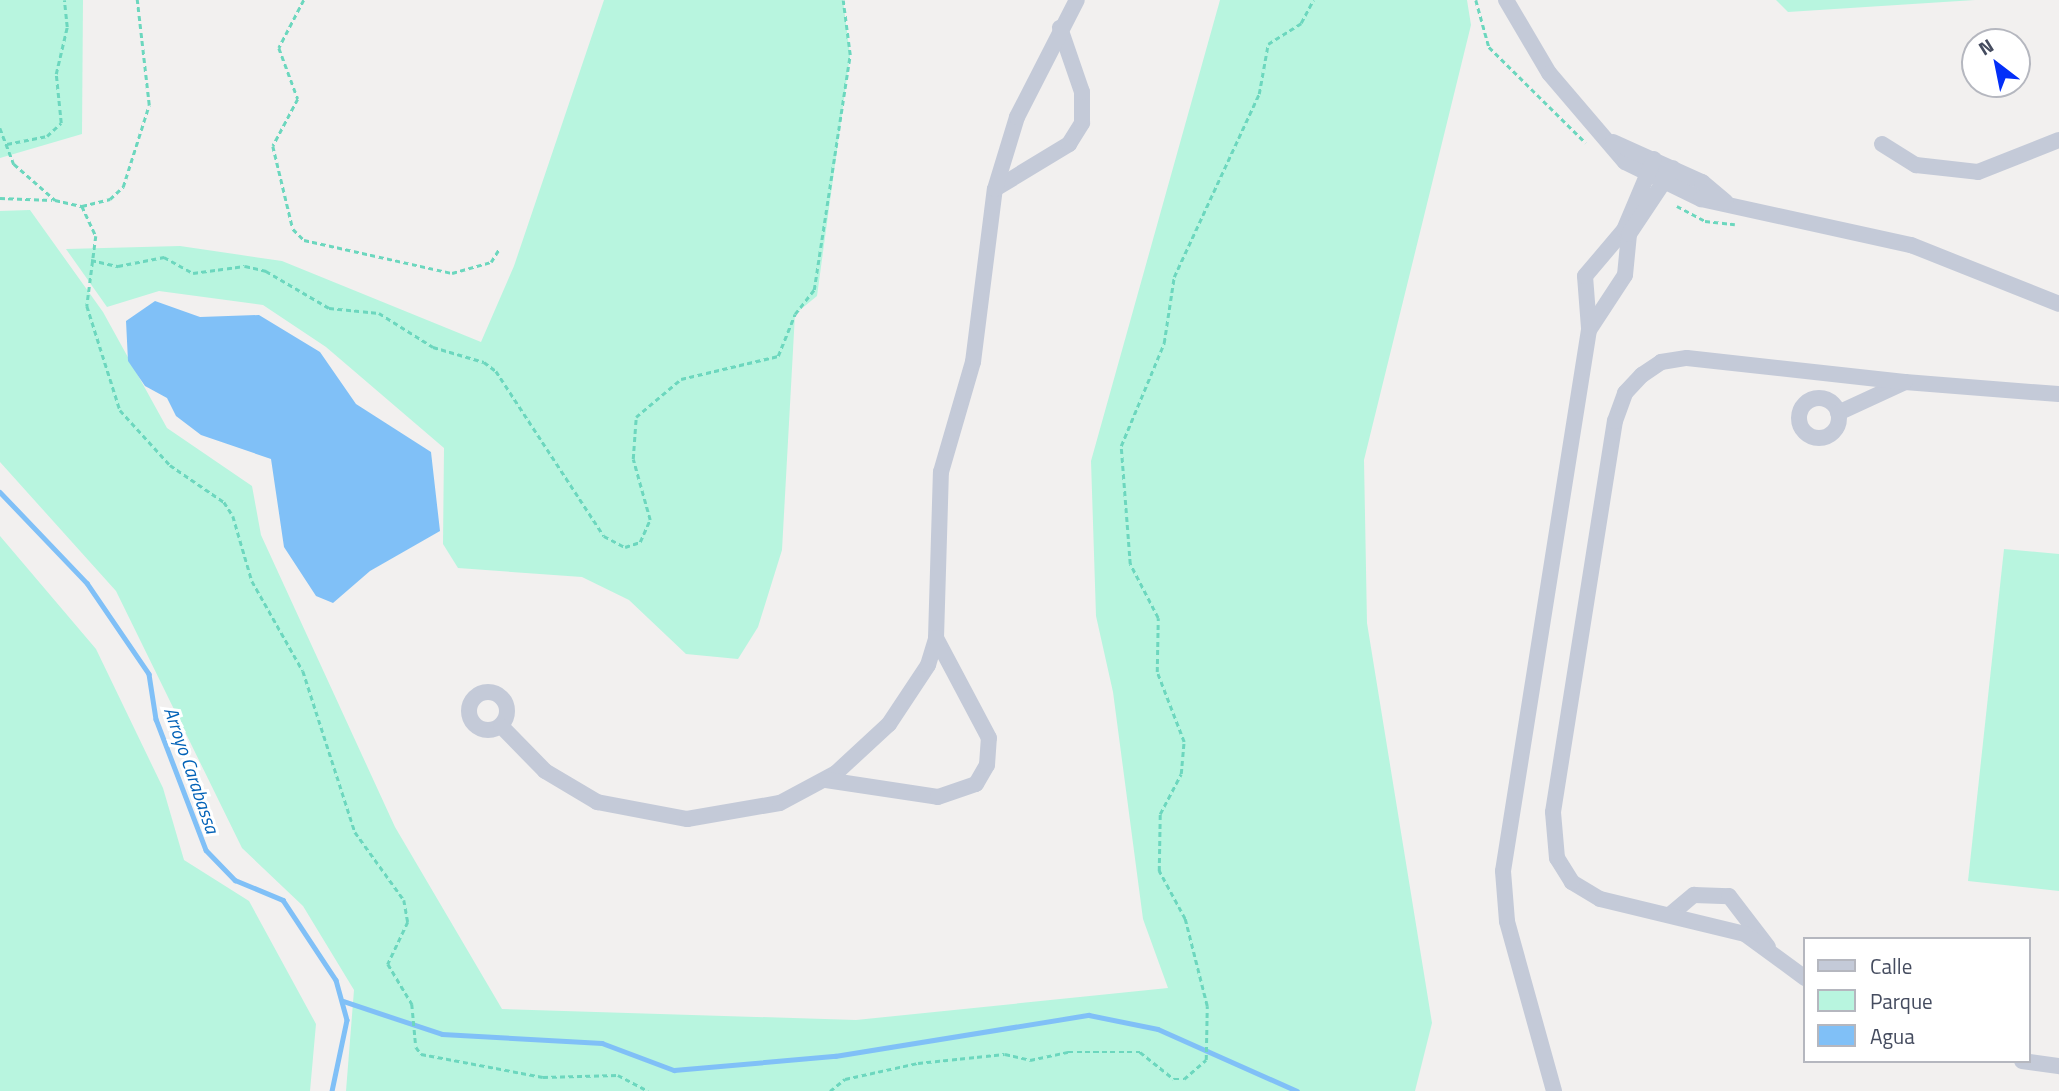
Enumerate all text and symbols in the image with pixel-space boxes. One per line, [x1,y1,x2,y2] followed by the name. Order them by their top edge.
[1961,28,2031,98] north arrow
[1972,31,1999,62] text: N
[160,704,224,836] water label: Arroyo Carabassa
[1804,937,2031,1063] legend
[1870,950,1912,982] text: Calle
[1870,985,1933,1017] text: Parque
[1870,1020,1915,1052] text: Agua

